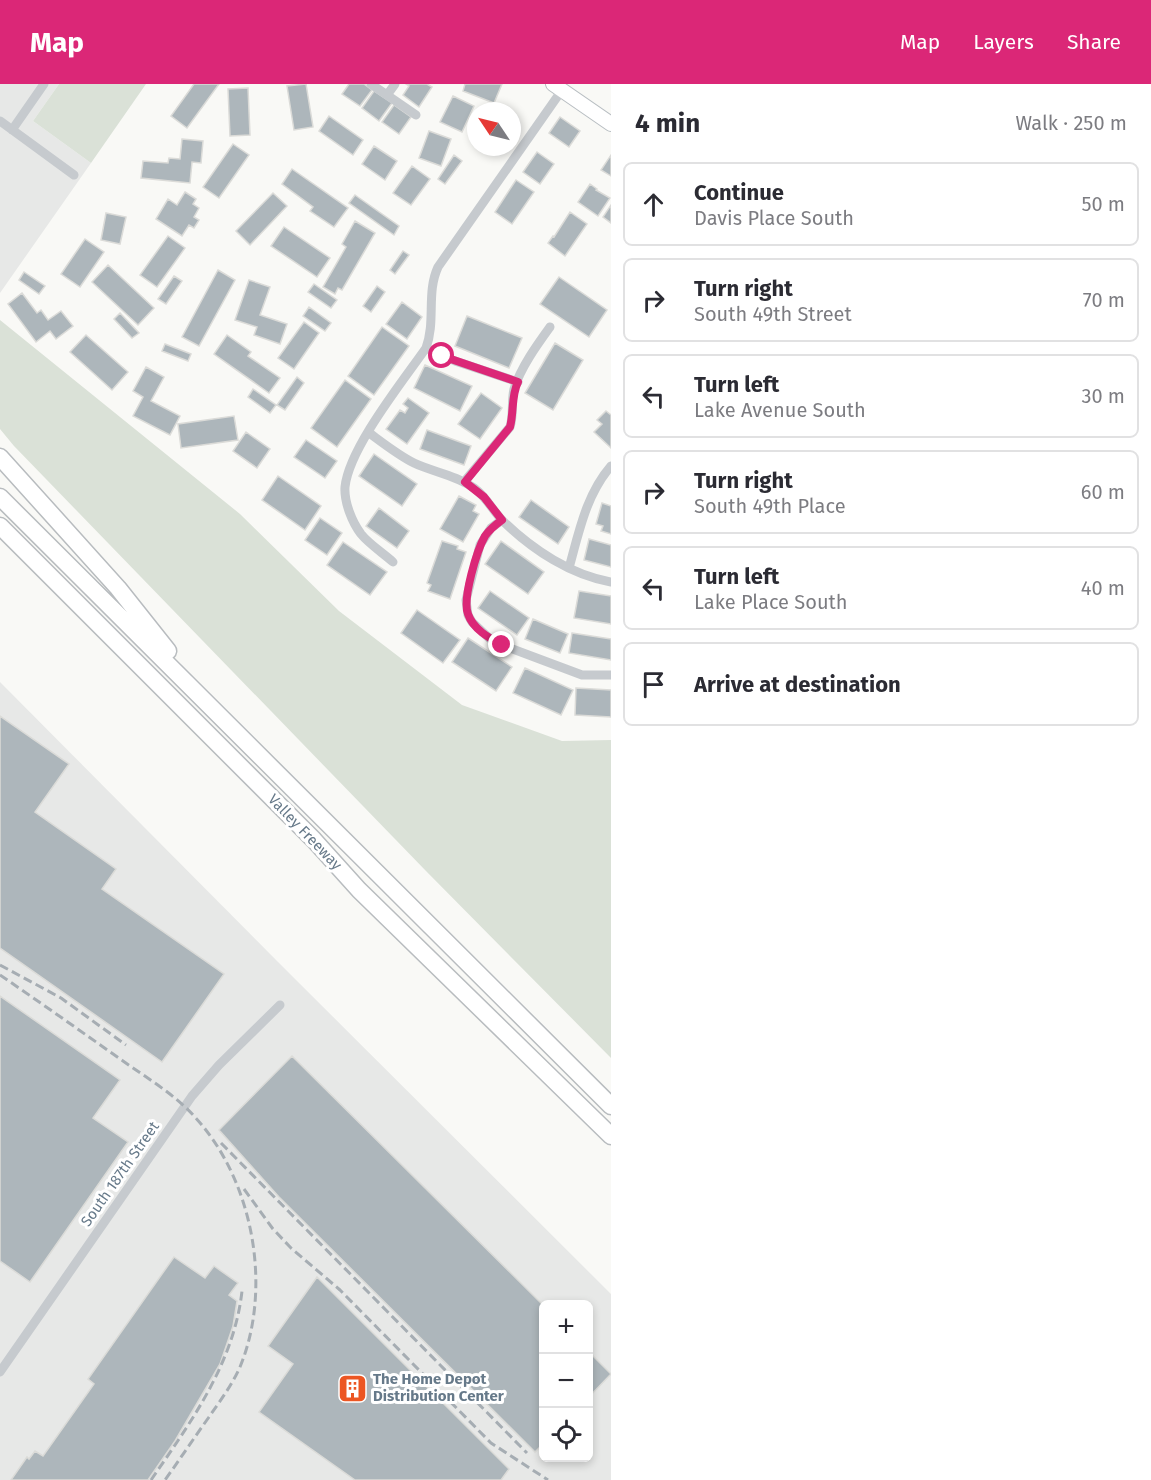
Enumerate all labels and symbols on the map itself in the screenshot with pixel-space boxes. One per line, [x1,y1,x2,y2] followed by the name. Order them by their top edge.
[467,102,521,156] north arrow
[428,342,454,368] route start
[488,631,514,657] route end
[264,790,346,874] street label: Valley Freeway
[77,1118,163,1230] street label: South 187th Street
[373,1370,505,1405] place label: The Home Depot Distribution Center
[336,1372,368,1404] building icon: The Home Depot Distribution Center

